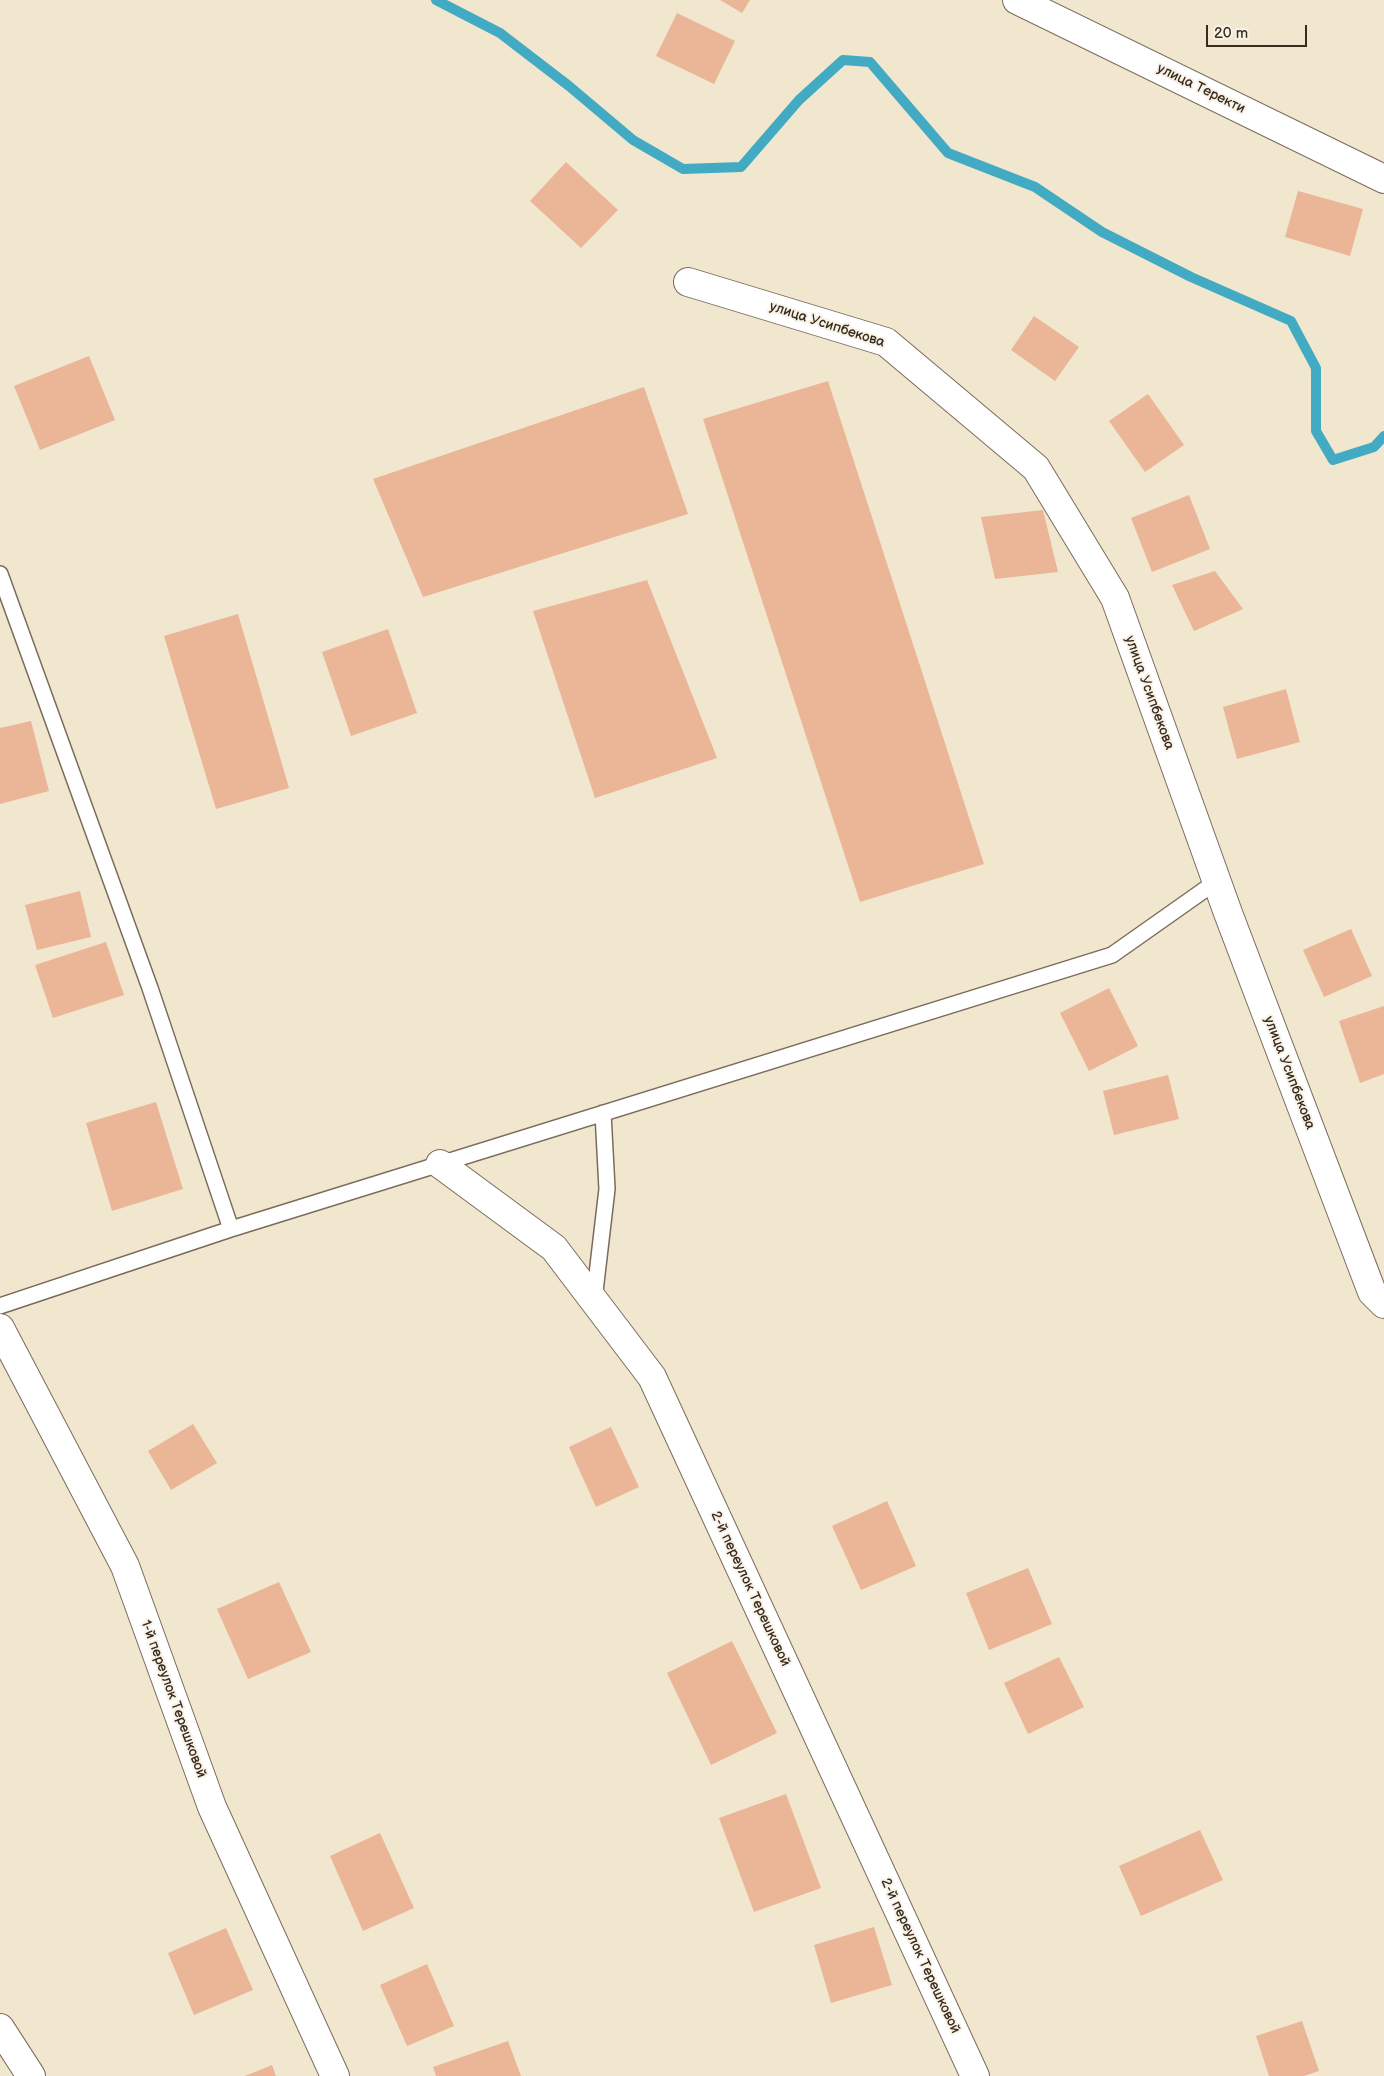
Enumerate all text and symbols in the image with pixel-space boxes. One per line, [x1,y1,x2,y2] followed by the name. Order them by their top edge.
[1209,15,1310,47] scale bar
[1214,24,1248,43] text: 20 m
[1154,60,1248,118] street label: улица Теректи
[767,298,887,352] street label: улица Усипбекова
[1121,634,1177,752] street label: улица Усипбекова
[1260,1014,1318,1132] street label: улица Усипбекова
[707,1509,793,1669] street label: 2-й переулок Терешковой
[137,1618,209,1780] street label: 1-й переулок Терешковой
[877,1876,963,2036] street label: 2-й переулок Терешковой

